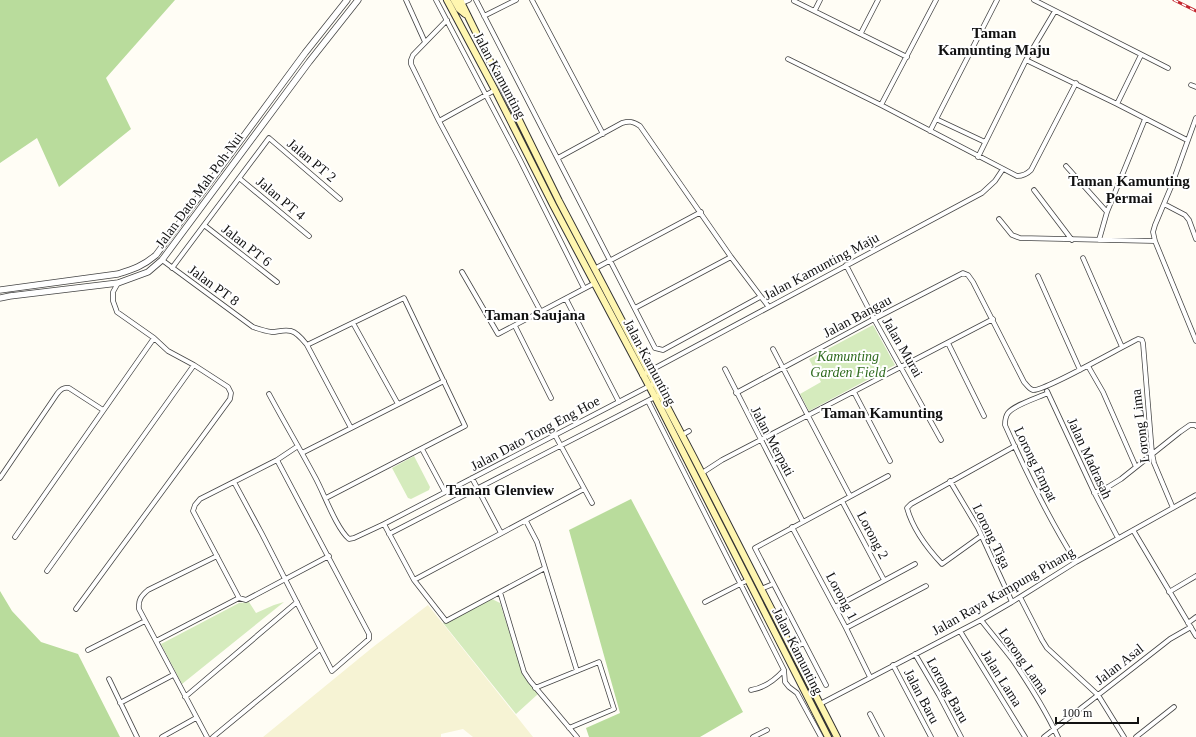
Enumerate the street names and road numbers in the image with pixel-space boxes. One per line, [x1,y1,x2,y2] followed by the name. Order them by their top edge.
[471,30,529,121] street label: Jalan Kamunting
[153,130,246,251] street label: Jalan Dato Mah Poh Nui
[284,136,339,185] street label: Jalan PT 2
[253,174,308,223] street label: Jalan PT 4
[219,221,275,269] street label: Jalan PT 6
[761,230,881,303] street label: Jalan Kamunting Maju
[185,262,242,309] street label: Jalan PT 8
[821,292,894,341] street label: Jalan Bangau
[879,315,926,380] street label: Jalan Murai
[621,317,679,408] street label: Jalan Kamunting
[1128,387,1152,464] street label: Lorong Lima
[468,393,602,474] street label: Jalan Dato Tong Eng Hoe
[748,404,797,479] street label: Jalan Merpati
[1064,415,1115,501] street label: Jalan Madrasah
[1011,424,1060,504] street label: Lorong Empat
[970,502,1014,572] street label: Lorong Tiga
[854,509,891,562] street label: Lorong 2
[929,544,1077,638] street label: Jalan Raya Kampung Pinang
[823,570,860,623] street label: Lorong 1
[769,605,826,697] street label: Jalan Kamunting
[995,626,1052,698] street label: Lorong Lama
[1092,641,1147,688] street label: Jalan Asal
[978,647,1025,710] street label: Jalan Lama
[924,655,972,725] street label: Lorong Baru
[901,666,942,726] street label: Jalan Baru

